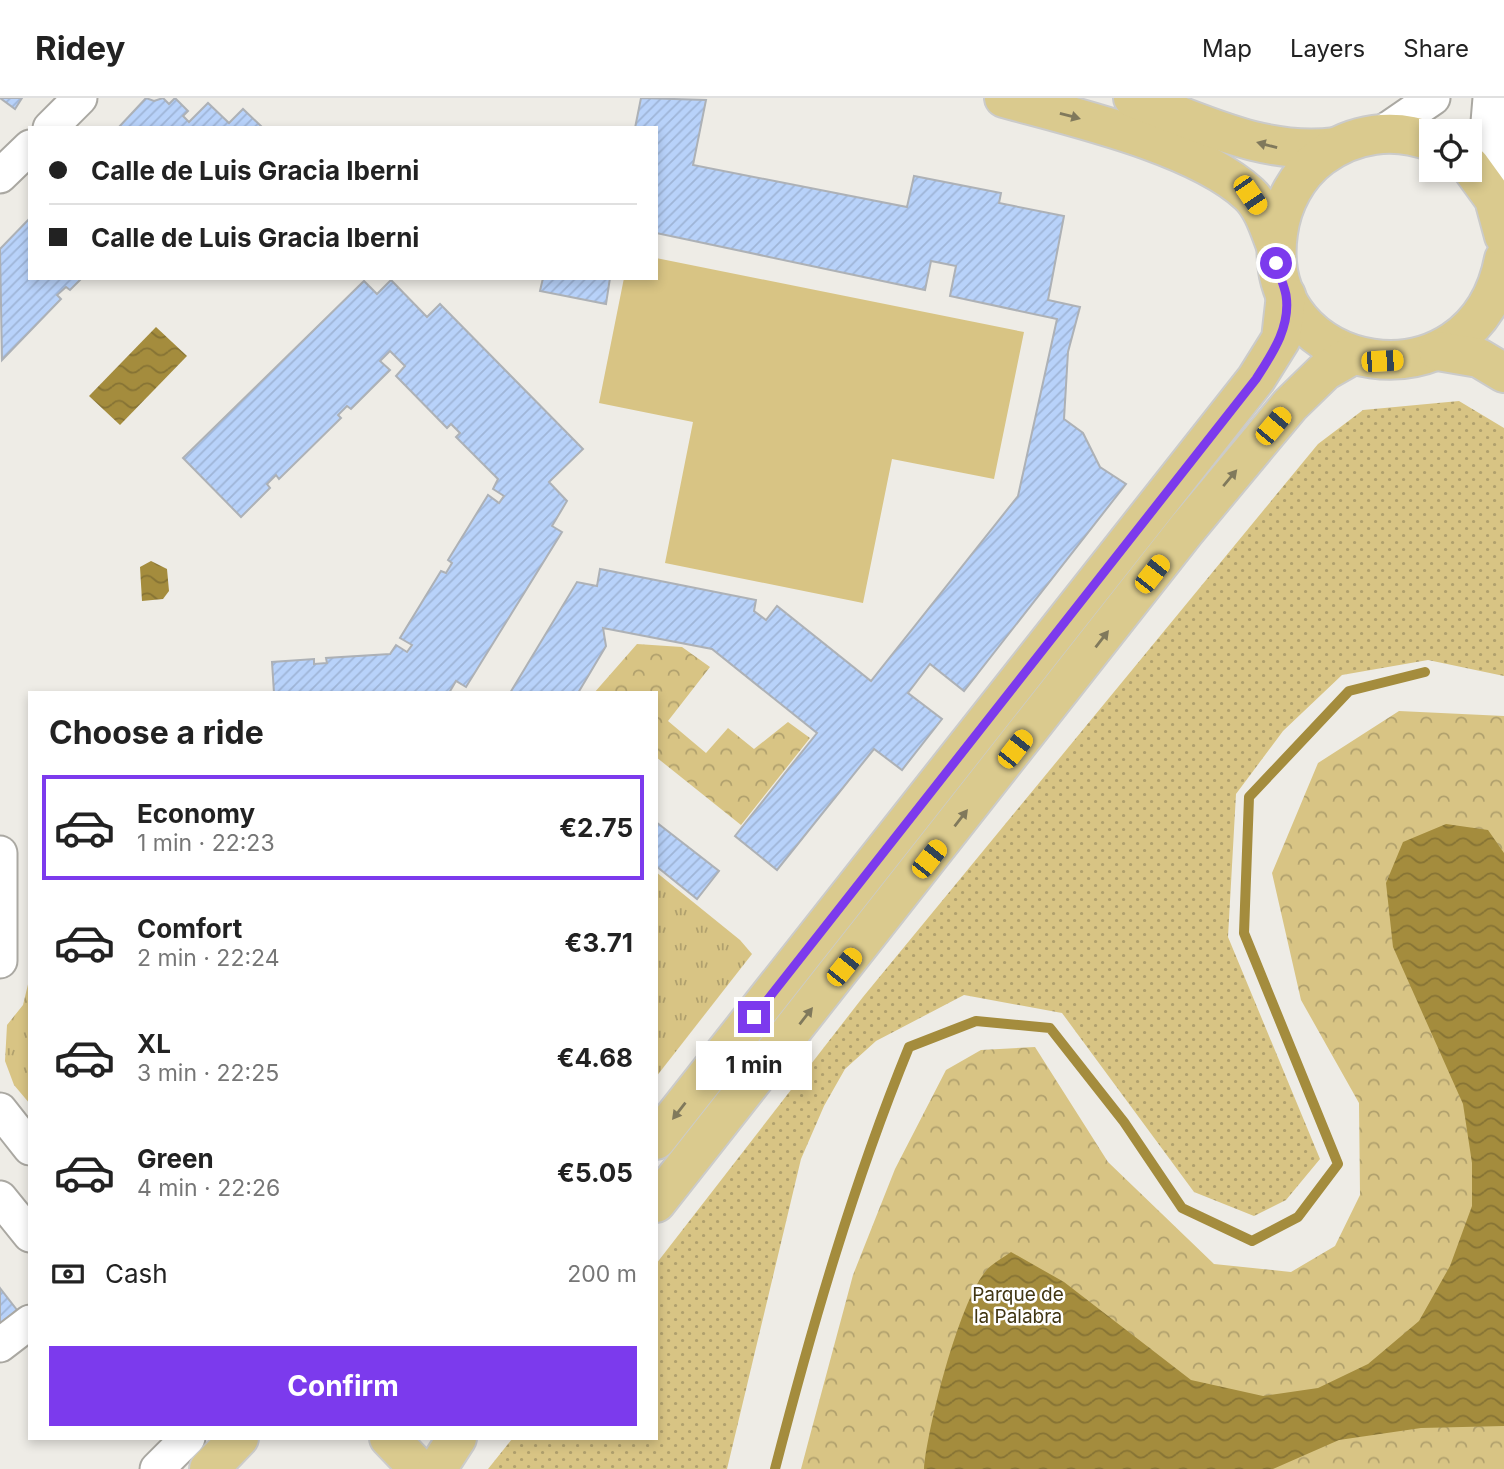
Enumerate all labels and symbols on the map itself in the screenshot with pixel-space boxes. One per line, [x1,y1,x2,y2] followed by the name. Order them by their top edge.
[1059,111,1081,122] one-way arrow
[1256,140,1277,150] one-way arrow
[1230,172,1271,218] car
[1260,247,1292,279] route start
[1361,349,1404,373] car
[1252,403,1295,449] car
[1222,469,1237,486] one-way arrow
[1131,551,1174,597] car
[1094,630,1109,648] one-way arrow
[994,726,1037,772] car
[954,809,969,827] one-way arrow
[908,836,951,882] car
[823,944,866,990] car
[738,1001,770,1033] route end
[798,1007,813,1025] one-way arrow
[696,1042,812,1090] callout: 1 min
[671,1102,686,1120] one-way arrow
[972,1283,1064,1328] park label: Parque de la Palabra

